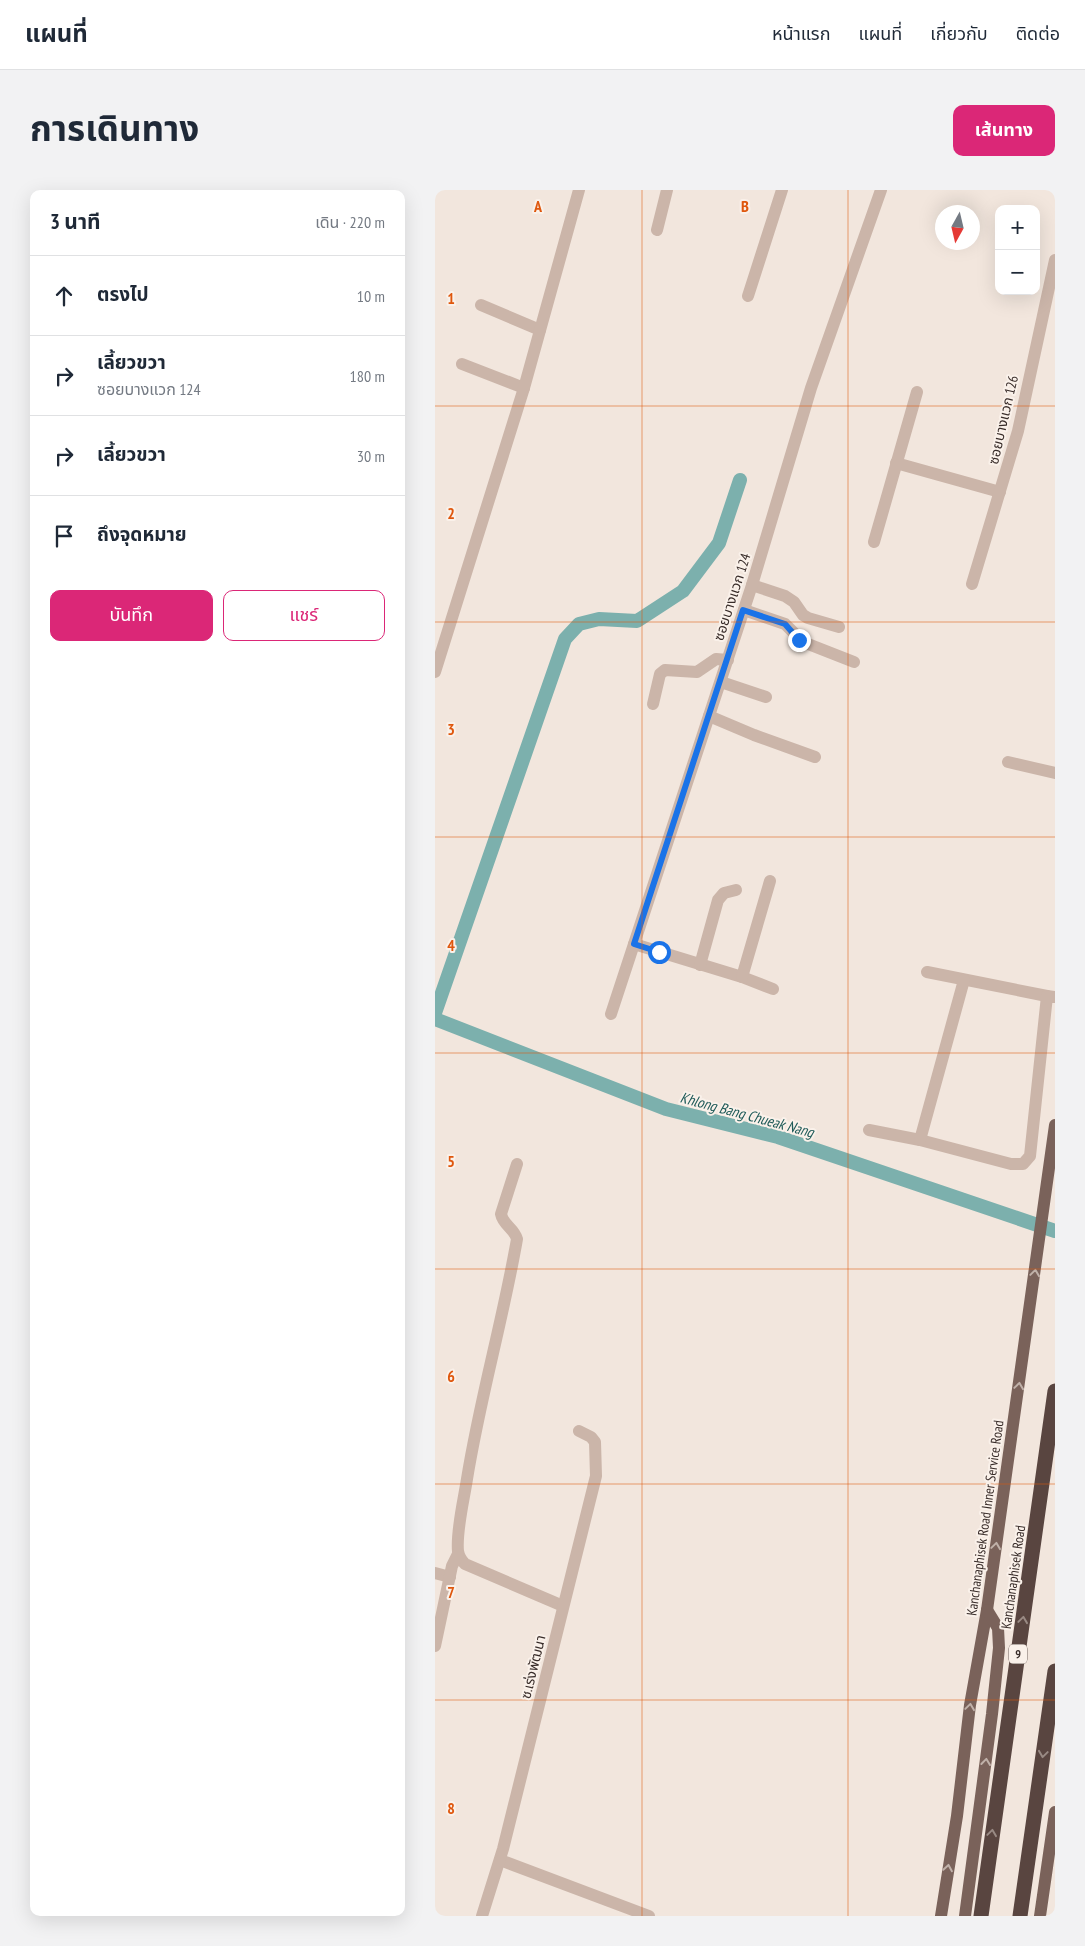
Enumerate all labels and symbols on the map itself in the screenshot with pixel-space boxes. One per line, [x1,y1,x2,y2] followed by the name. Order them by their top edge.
[533,196,543,216] text: A
[741,196,749,216] text: B
[935,205,980,250] north arrow
[447,288,455,308] text: 1
[984,374,1022,466] street label: ซอยบางแวก 126
[447,503,455,523] text: 2
[709,550,755,643] street label: ซอยบางแวก 124
[788,629,811,652] route end
[447,719,455,739] text: 3
[447,935,455,955] text: 4
[648,941,671,964] route start
[678,1088,817,1142] water label: Khlong Bang Chueak Nang
[447,1151,455,1171] text: 5
[1029,1269,1040,1277] one-way arrow
[447,1366,455,1386] text: 6
[1013,1381,1024,1389] one-way arrow
[962,1419,1008,1617] street label: Kanchanaphisek Road Inner Service Road
[997,1524,1029,1630] street label: Kanchanaphisek Road
[990,1542,1000,1551] one-way arrow
[447,1582,455,1602] text: 7
[1017,1616,1028,1624] one-way arrow
[516,1633,550,1701] street label: ซ.เร่งพัฒนา
[1009,1645,1027,1664] road number: 9
[964,1702,975,1710] one-way arrow
[1038,1751,1049,1759] one-way arrow
[980,1757,991,1765] one-way arrow
[447,1798,455,1818] text: 8
[987,1829,997,1837] one-way arrow
[943,1864,953,1872] one-way arrow

